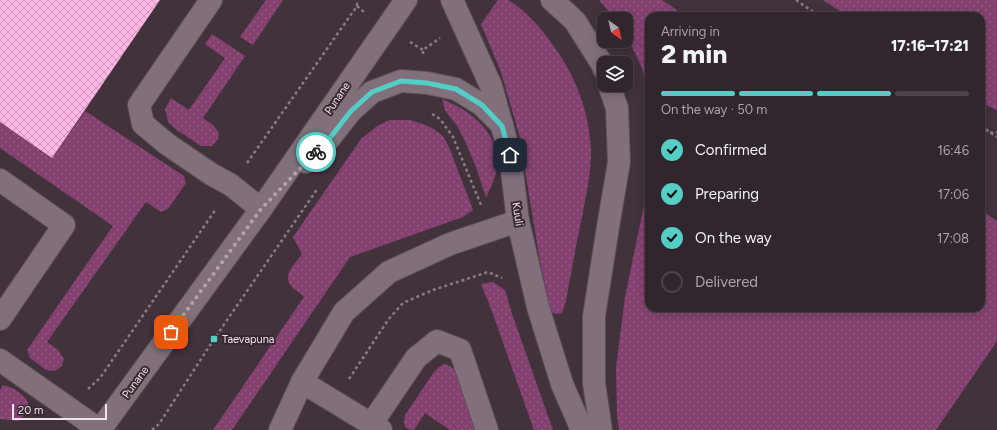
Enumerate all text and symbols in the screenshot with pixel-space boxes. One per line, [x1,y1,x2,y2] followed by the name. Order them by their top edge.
[597,12,633,48] north arrow
[597,12,633,92] map controls
[661,24,720,39] text: Arriving in
[891,37,969,55] text: 17:16–17:21
[661,38,727,70] text: 2 min
[597,56,633,92] button: layers
[322,80,353,117] street label: Punane
[661,102,767,117] text: On the way · 50 m
[296,132,336,172] courier
[493,138,527,172] pin
[661,139,683,161] icon: check
[305,141,327,163] icon: bike
[695,141,767,159] text: Confirmed
[938,143,969,158] text: 16:46
[499,144,521,166] icon: home
[661,183,683,205] icon: check
[695,185,759,203] text: Preparing
[938,187,969,202] text: 17:06
[509,201,526,227] street label: Kuuli
[661,227,683,249] icon: check
[695,229,772,247] text: On the way
[937,231,969,246] text: 17:08
[695,273,758,291] text: Delivered
[154,315,188,349] pin
[160,321,182,343] icon: bag
[222,333,274,346] place label: Taevapuna
[209,334,219,344] marker: Taevapuna
[119,364,151,401] street label: Punane
[12,402,107,421] scale bar
[18,404,43,417] text: 20 m

